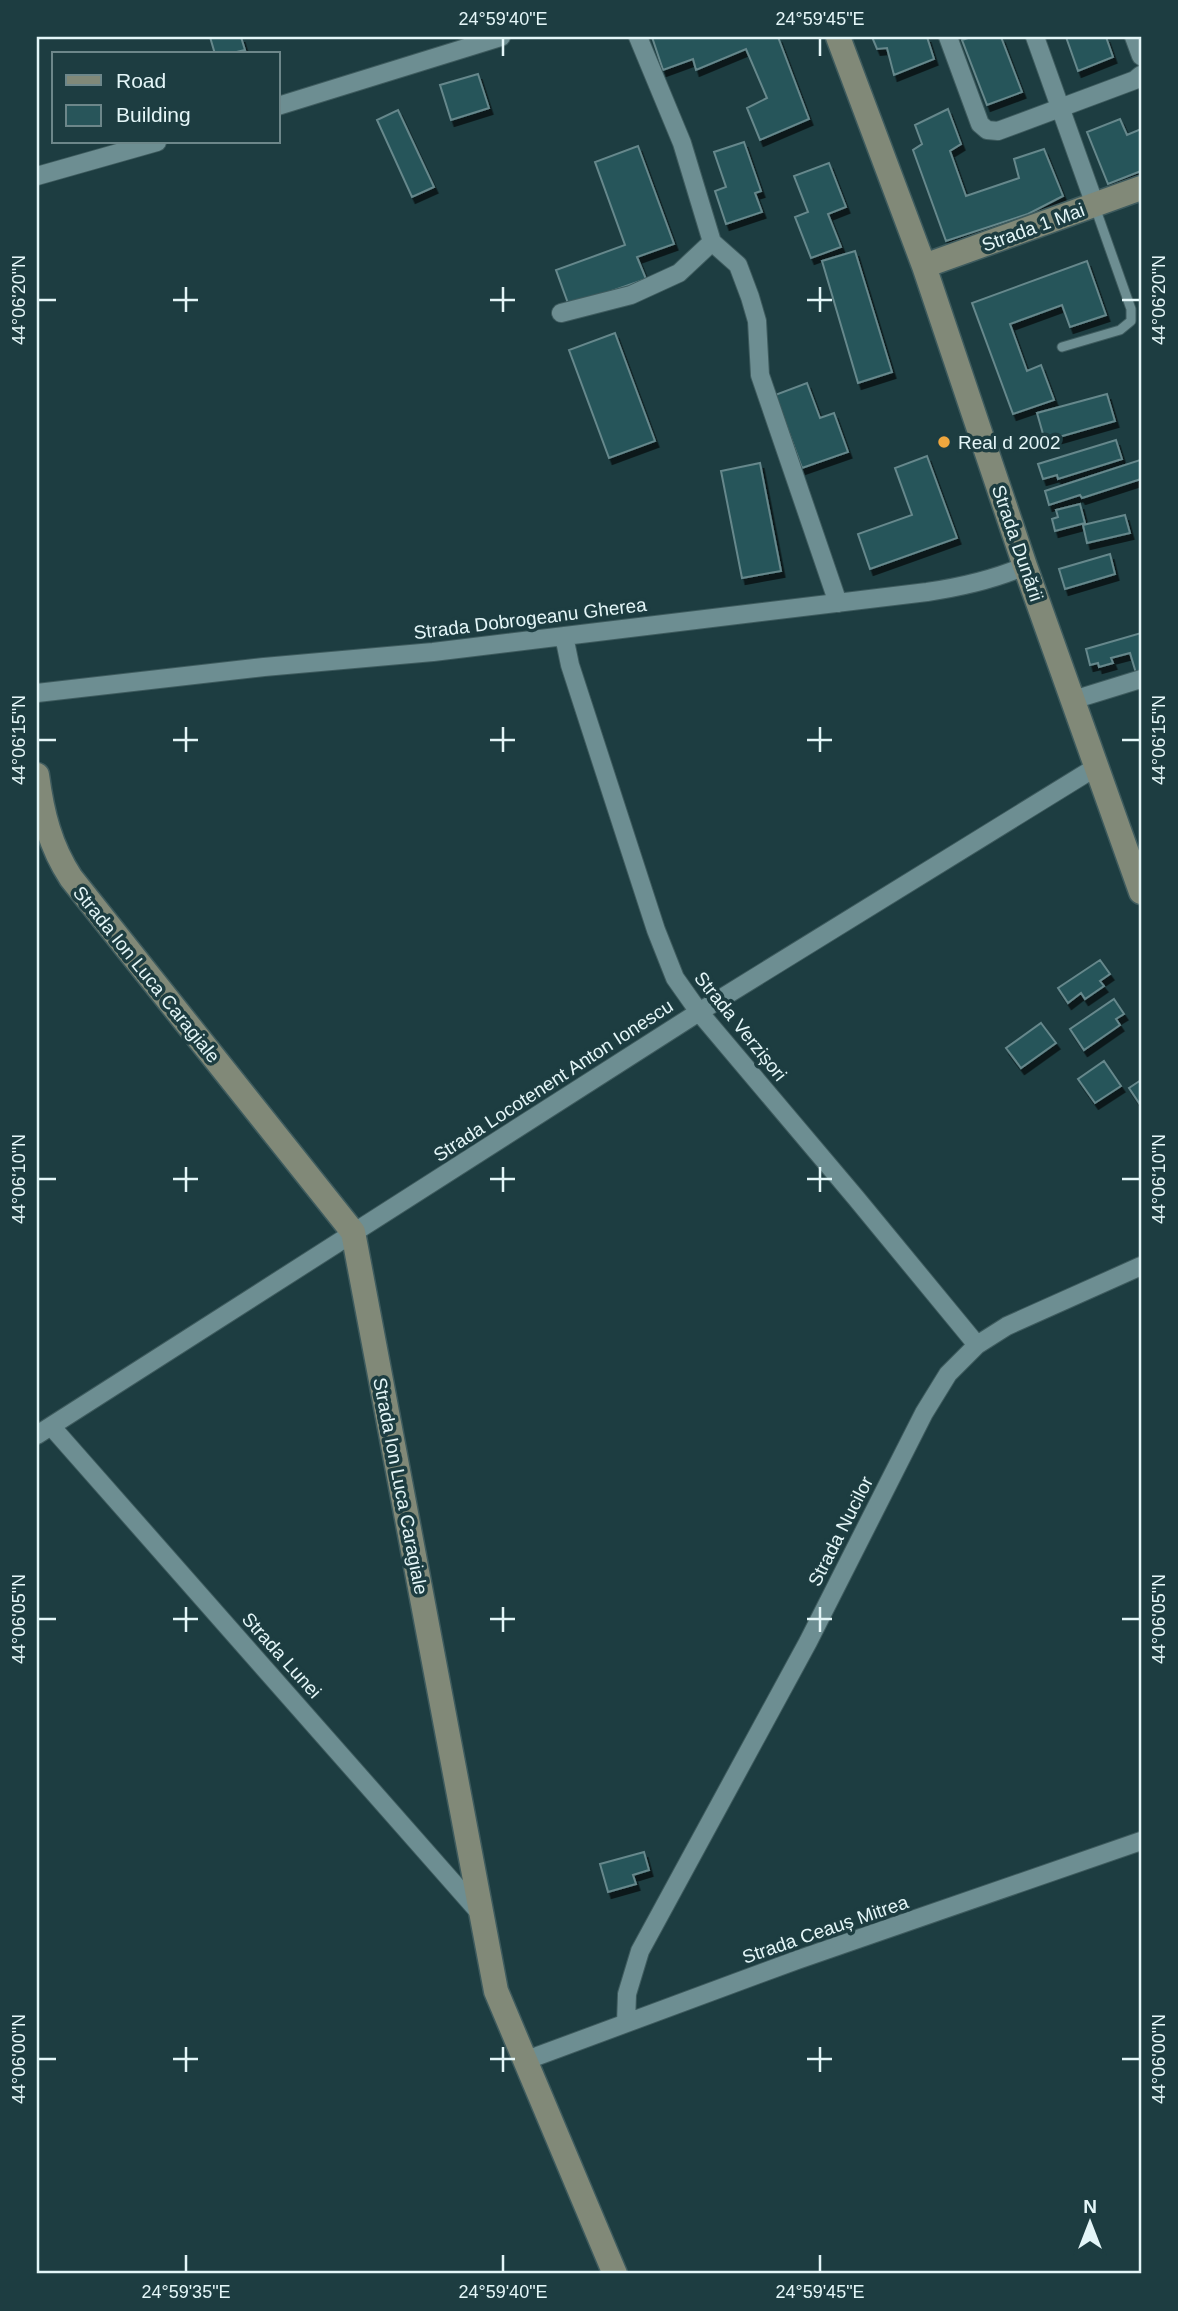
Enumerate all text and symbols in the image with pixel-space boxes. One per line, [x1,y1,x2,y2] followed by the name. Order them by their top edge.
[458,9,548,29] text: 24°59'40"E
[775,9,865,29] text: 24°59'45"E
[52,52,280,144] legend
[116,69,166,92] text: Road
[116,103,191,126] text: Building
[979,199,1087,256] street label: Strada 1 Mai
[9,255,29,345] text: 44°06'20"N
[1149,255,1169,345] text: 44°06'20"N
[958,432,1060,453] place label: Real d 2002
[936,434,952,450] marker: Real d 2002
[988,482,1047,604] street label: Strada Dunării
[412,594,648,643] street label: Strada Dobrogeanu Gherea
[9,695,29,785] text: 44°06'15"N
[1149,695,1169,785] text: 44°06'15"N
[69,882,224,1067] street label: Strada Ion Luca Caragiale
[690,968,791,1085] street label: Strada Verzișori
[430,995,677,1166] street label: Strada Locotenent Anton Ionescu
[9,1134,29,1224] text: 44°06'10"N
[1149,1134,1169,1224] text: 44°06'10"N
[369,1376,432,1596] street label: Strada Ion Luca Caragiale
[804,1472,877,1590] street label: Strada Nucilor
[9,1574,29,1664] text: 44°06'05"N
[1149,1574,1169,1664] text: 44°06'05"N
[238,1608,325,1702] street label: Strada Lunei
[739,1891,911,1968] street label: Strada Ceauș Mitrea
[9,2014,29,2104] text: 44°06'00"N
[1149,2014,1169,2104] text: 44°06'00"N
[1056,2188,1126,2258] north arrow
[1083,2196,1097,2217] text: N
[141,2282,231,2302] text: 24°59'35"E
[458,2282,548,2302] text: 24°59'40"E
[775,2282,865,2302] text: 24°59'45"E

